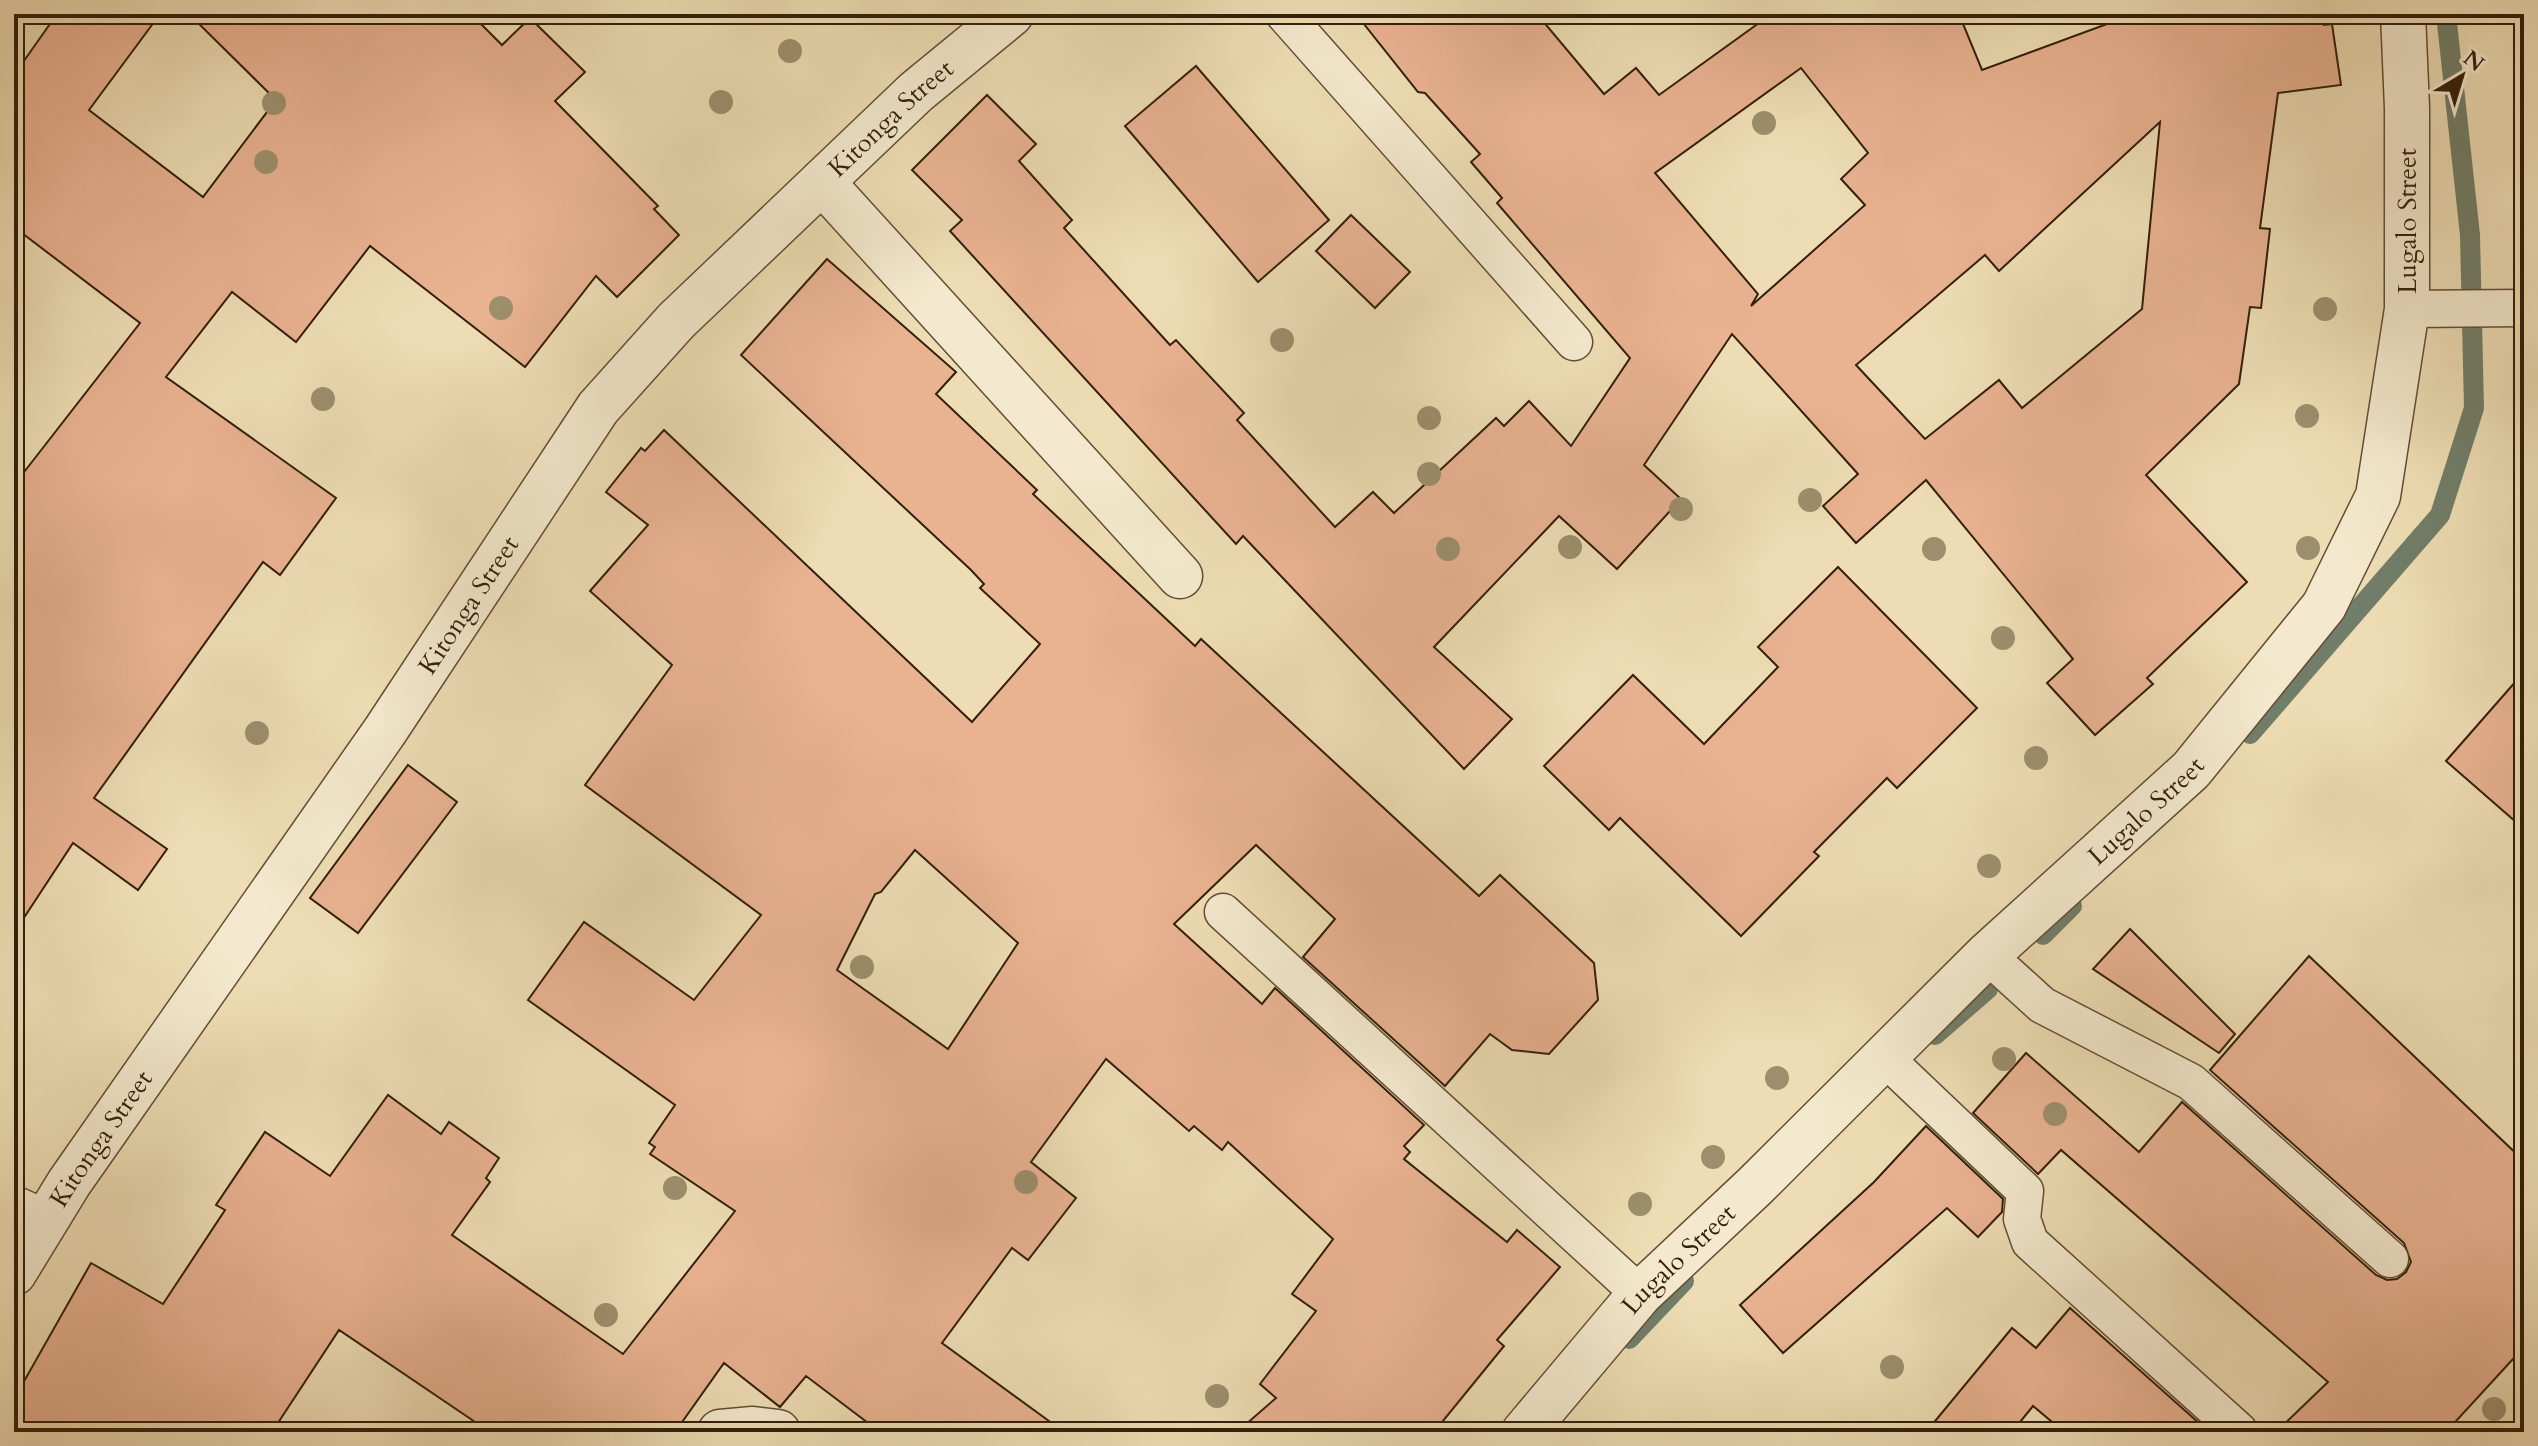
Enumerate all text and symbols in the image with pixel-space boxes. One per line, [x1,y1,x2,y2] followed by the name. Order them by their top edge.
[2422,36,2502,116] north arrow
[2457,43,2490,79] text: N
[820,52,961,185] street label: Kitonga Street
[2390,148,2425,294] street label: Lugalo Street
[410,529,527,681] street label: Kitonga Street
[2080,750,2213,873] street label: Lugalo Street
[41,1063,161,1214] street label: Kitonga Street
[1613,1196,1743,1322] street label: Lugalo Street

